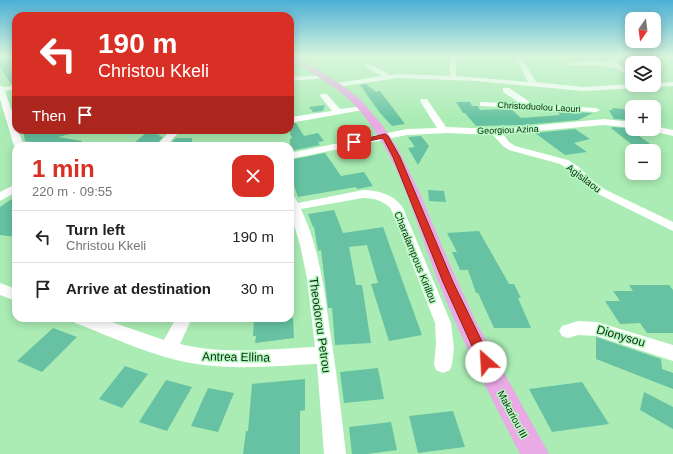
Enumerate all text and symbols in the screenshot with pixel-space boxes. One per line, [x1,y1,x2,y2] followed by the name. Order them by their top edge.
[625,12,661,48] north arrow
[625,12,661,180] map controls
[32,28,84,80] icon: left
[98,28,177,59] text: 190 m
[625,56,661,92] button: layers
[98,61,209,81] text: Christou Kkeli
[497,100,581,114] street label: Christoduolou Laouri
[625,100,661,136] button: +
[74,104,96,126] icon: arrive
[32,107,66,124] text: Then
[477,124,539,136] street label: Georgiou Azina
[337,125,371,159] pin
[343,131,365,153] icon: arrive
[625,144,661,180] button: −
[32,155,95,182] text: 1 min
[232,155,274,197] button: close
[564,162,603,195] street label: Agisilaou
[32,184,112,199] text: 220 m · 09:55
[392,210,439,305] street label: Charalampous Kirillou
[66,221,125,238] text: Turn left
[32,226,54,248] icon: left
[232,228,274,245] text: 190 m
[66,238,146,253] text: Christou Kkeli
[306,276,334,374] street label: Theodorou Petrou
[32,278,54,300] icon: arrive
[66,280,211,297] text: Arrive at destination
[241,280,274,297] text: 30 m
[595,322,647,350] street label: Dionysou
[465,341,507,383] position arrow
[202,349,270,365] street label: Antrea Ellina
[495,389,530,440] street label: Makariou III

